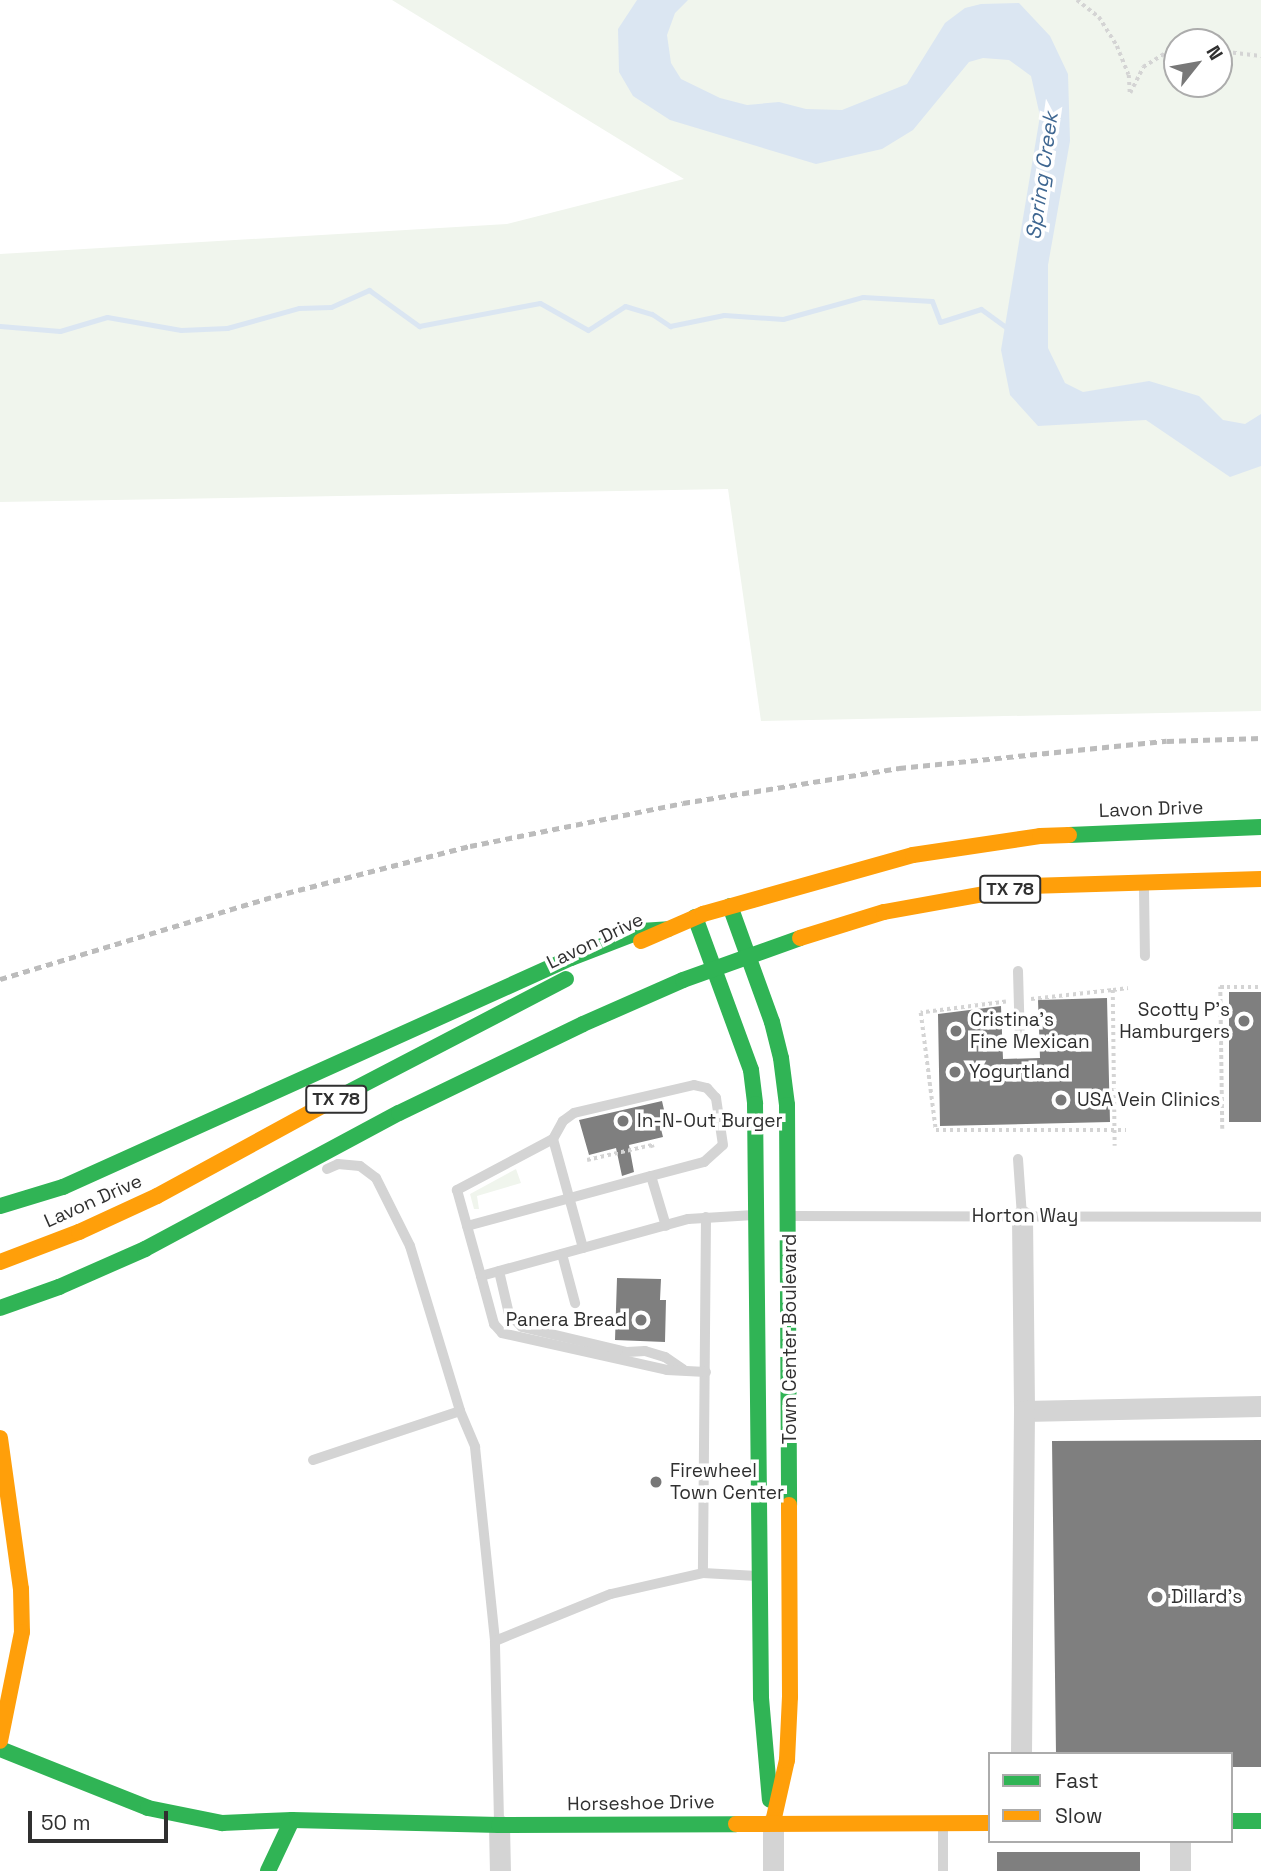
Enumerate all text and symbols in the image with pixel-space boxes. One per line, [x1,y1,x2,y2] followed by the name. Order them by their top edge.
[1163,28,1233,98] north arrow
[1201,41,1229,65] text: N
[1021,111,1063,241] water label: Spring Creek
[1098,796,1204,822] street label: Lavon Drive
[978,874,1042,904] road number: TX 78
[543,908,647,974] street label: Lavon Drive
[1119,999,1230,1043] place label: Scotty P's Hamburgers
[970,1009,1090,1053] place label: Cristina's Fine Mexican
[1236,1013,1252,1029] marker: Scotty P's Hamburgers
[948,1023,964,1039] marker: Cristina's Fine Mexican
[969,1061,1070,1083] place label: Yogurtland
[947,1064,963,1080] marker: Yogurtland
[304,1084,368,1114] road number: TX 78
[1077,1089,1221,1111] place label: USA Vein Clinics
[1051,1090,1071,1110] marker: USA Vein Clinics
[637,1110,783,1132] place label: In-N-Out Burger
[615,1113,631,1129] marker: In-N-Out Burger
[41,1169,145,1233] street label: Lavon Drive
[972,1205,1078,1227] street label: Horton Way
[779,1234,801,1444] street label: Town Center Boulevard
[506,1309,627,1331] place label: Panera Bread
[633,1312,649,1328] marker: Panera Bread
[670,1460,784,1504] place label: Firewheel Town Center
[648,1474,664,1490] marker: Firewheel Town Center
[1171,1586,1242,1608] place label: Dillard's
[1149,1589,1165,1605] marker: Dillard's
[988,1752,1233,1843] legend
[1055,1767,1099,1794] text: Fast
[567,1790,715,1816] street label: Horseshoe Drive
[32,1798,172,1842] scale bar
[1055,1802,1103,1829] text: Slow
[41,1809,91,1836] text: 50 m

